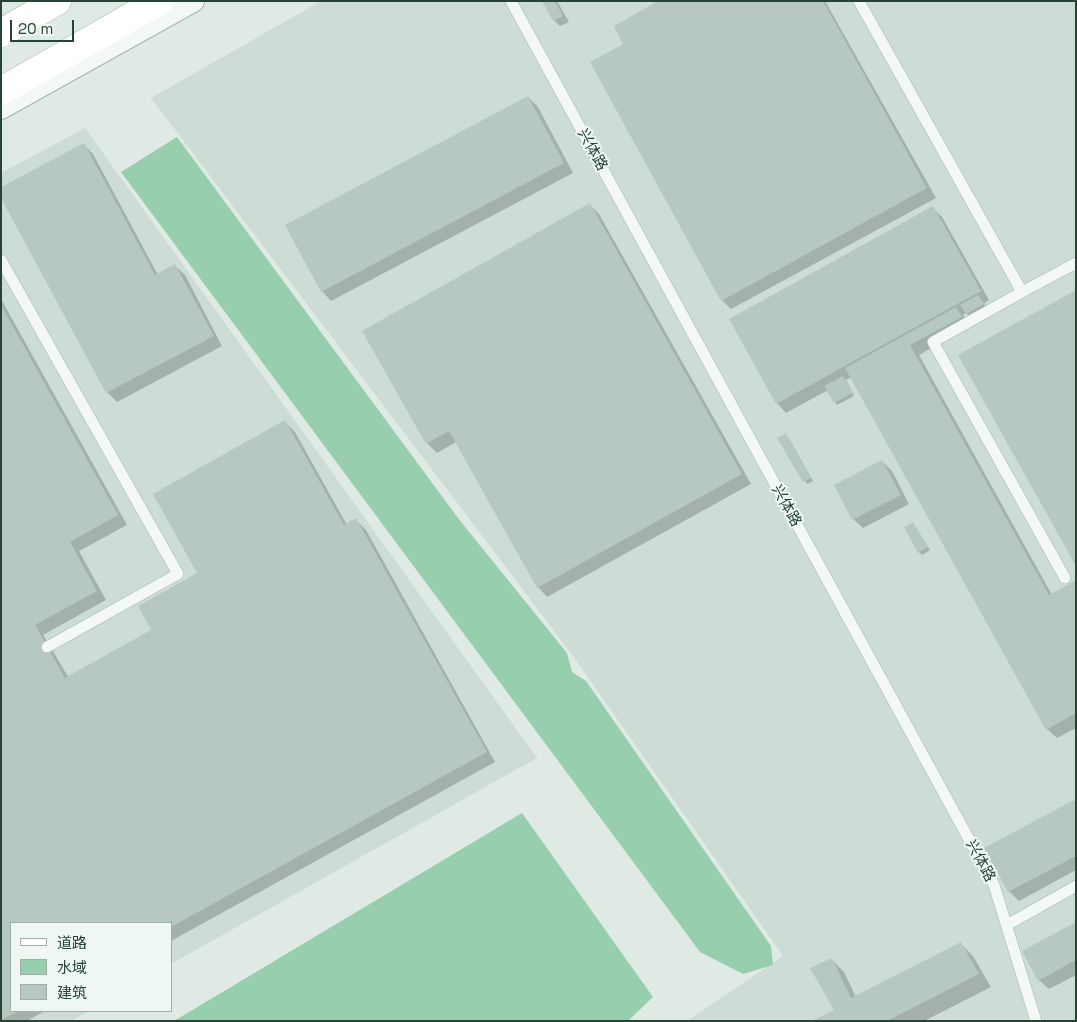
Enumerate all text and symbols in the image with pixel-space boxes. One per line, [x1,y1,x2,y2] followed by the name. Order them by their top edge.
[12,10,76,42] scale bar
[18,19,53,38] text: 20 m
[573,126,611,174] street label: 兴体路
[767,482,805,530] street label: 兴体路
[961,837,999,885] street label: 兴体路
[10,922,172,1012] legend
[57,933,87,952] text: 道路
[57,958,87,977] text: 水域
[57,983,87,1002] text: 建筑

